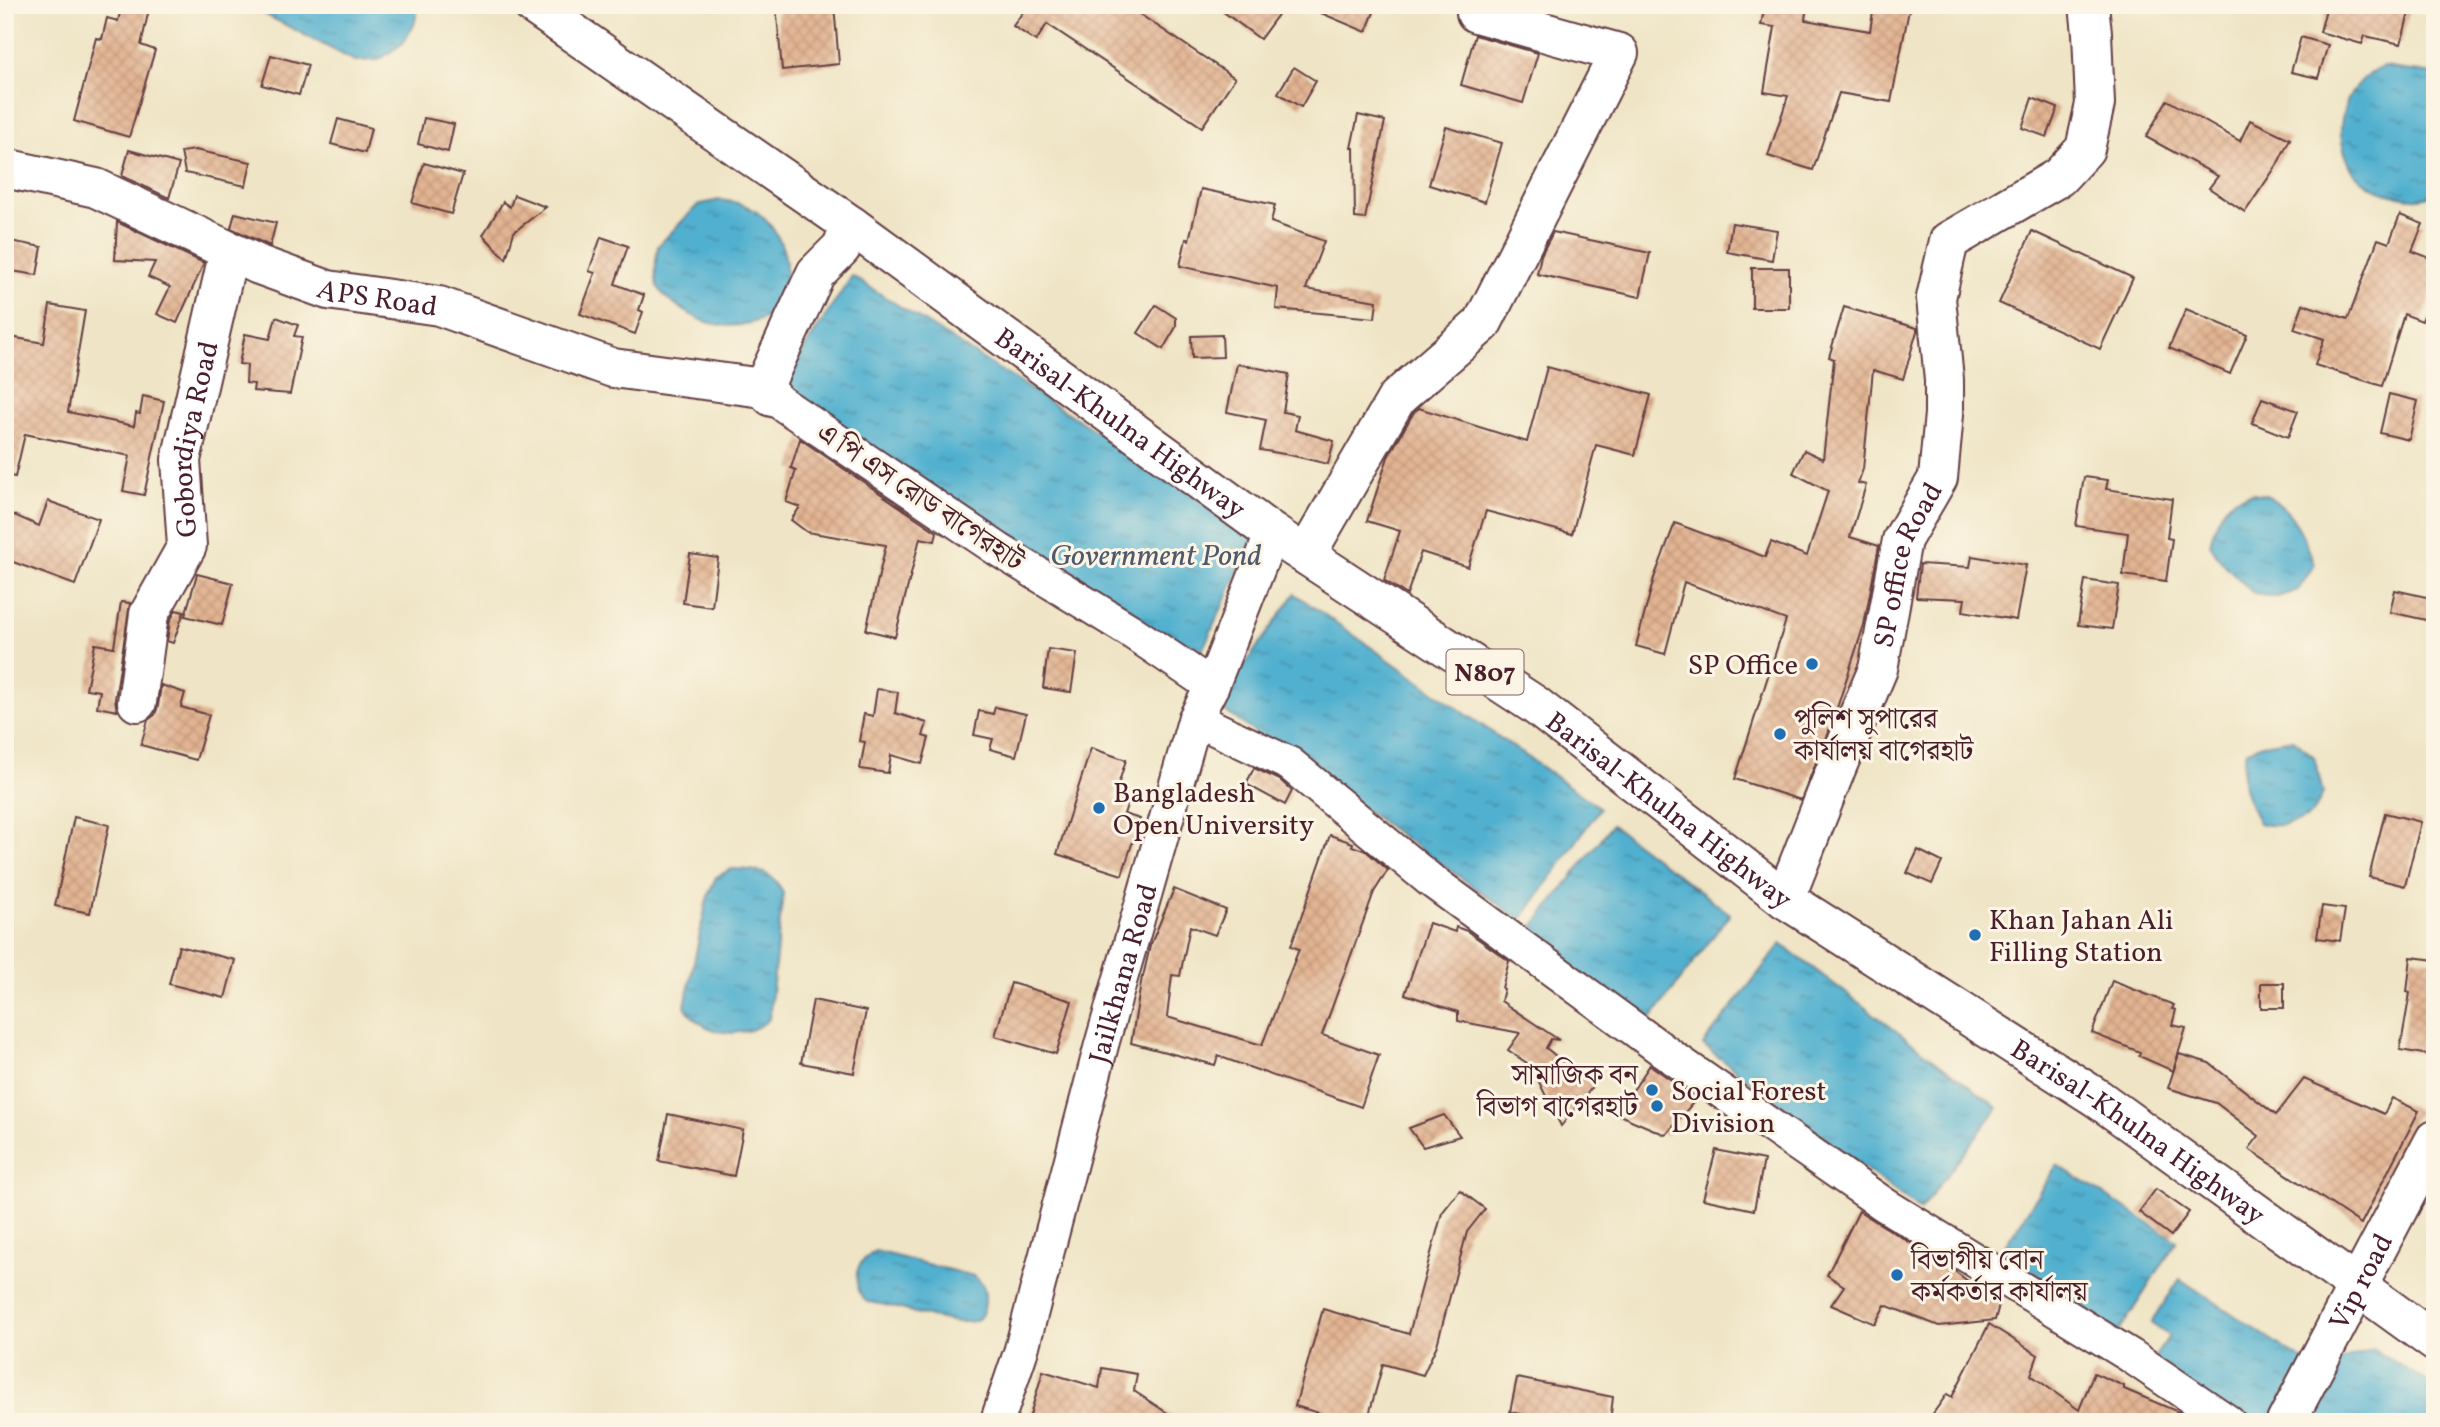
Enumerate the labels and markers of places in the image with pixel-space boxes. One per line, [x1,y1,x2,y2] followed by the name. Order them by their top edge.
[1688,647,1798,686] place label: SP Office
[1804,656,1820,672] marker: SP Office
[1793,701,1975,772] place label: পুলিশ সুপারের কার্যালয় বাগেরহাট
[1772,726,1788,742] marker: পুলিশ সুপারের কার্যালয় বাগেরহাট
[1113,775,1314,846] place label: Bangladesh Open University
[1091,800,1107,816] marker: Bangladesh Open University
[1989,902,2174,973] place label: Khan Jahan Ali Filling Station
[1967,927,1983,943] marker: Khan Jahan Ali Filling Station
[1476,1057,1639,1128] place label: সামাজিক বন বিভাগ বাগেরহাট
[1671,1073,1826,1144] place label: Social Forest Division
[1644,1082,1660,1098] marker: সামাজিক বন বিভাগ বাগেরহাট
[1649,1098,1665,1114] marker: Social Forest Division
[1910,1242,2089,1313] place label: বিভাগীয় বোন কর্মকর্তার কার্যালয়
[1889,1267,1905,1283] marker: বিভাগীয় বোন কর্মকর্তার কার্যালয়

